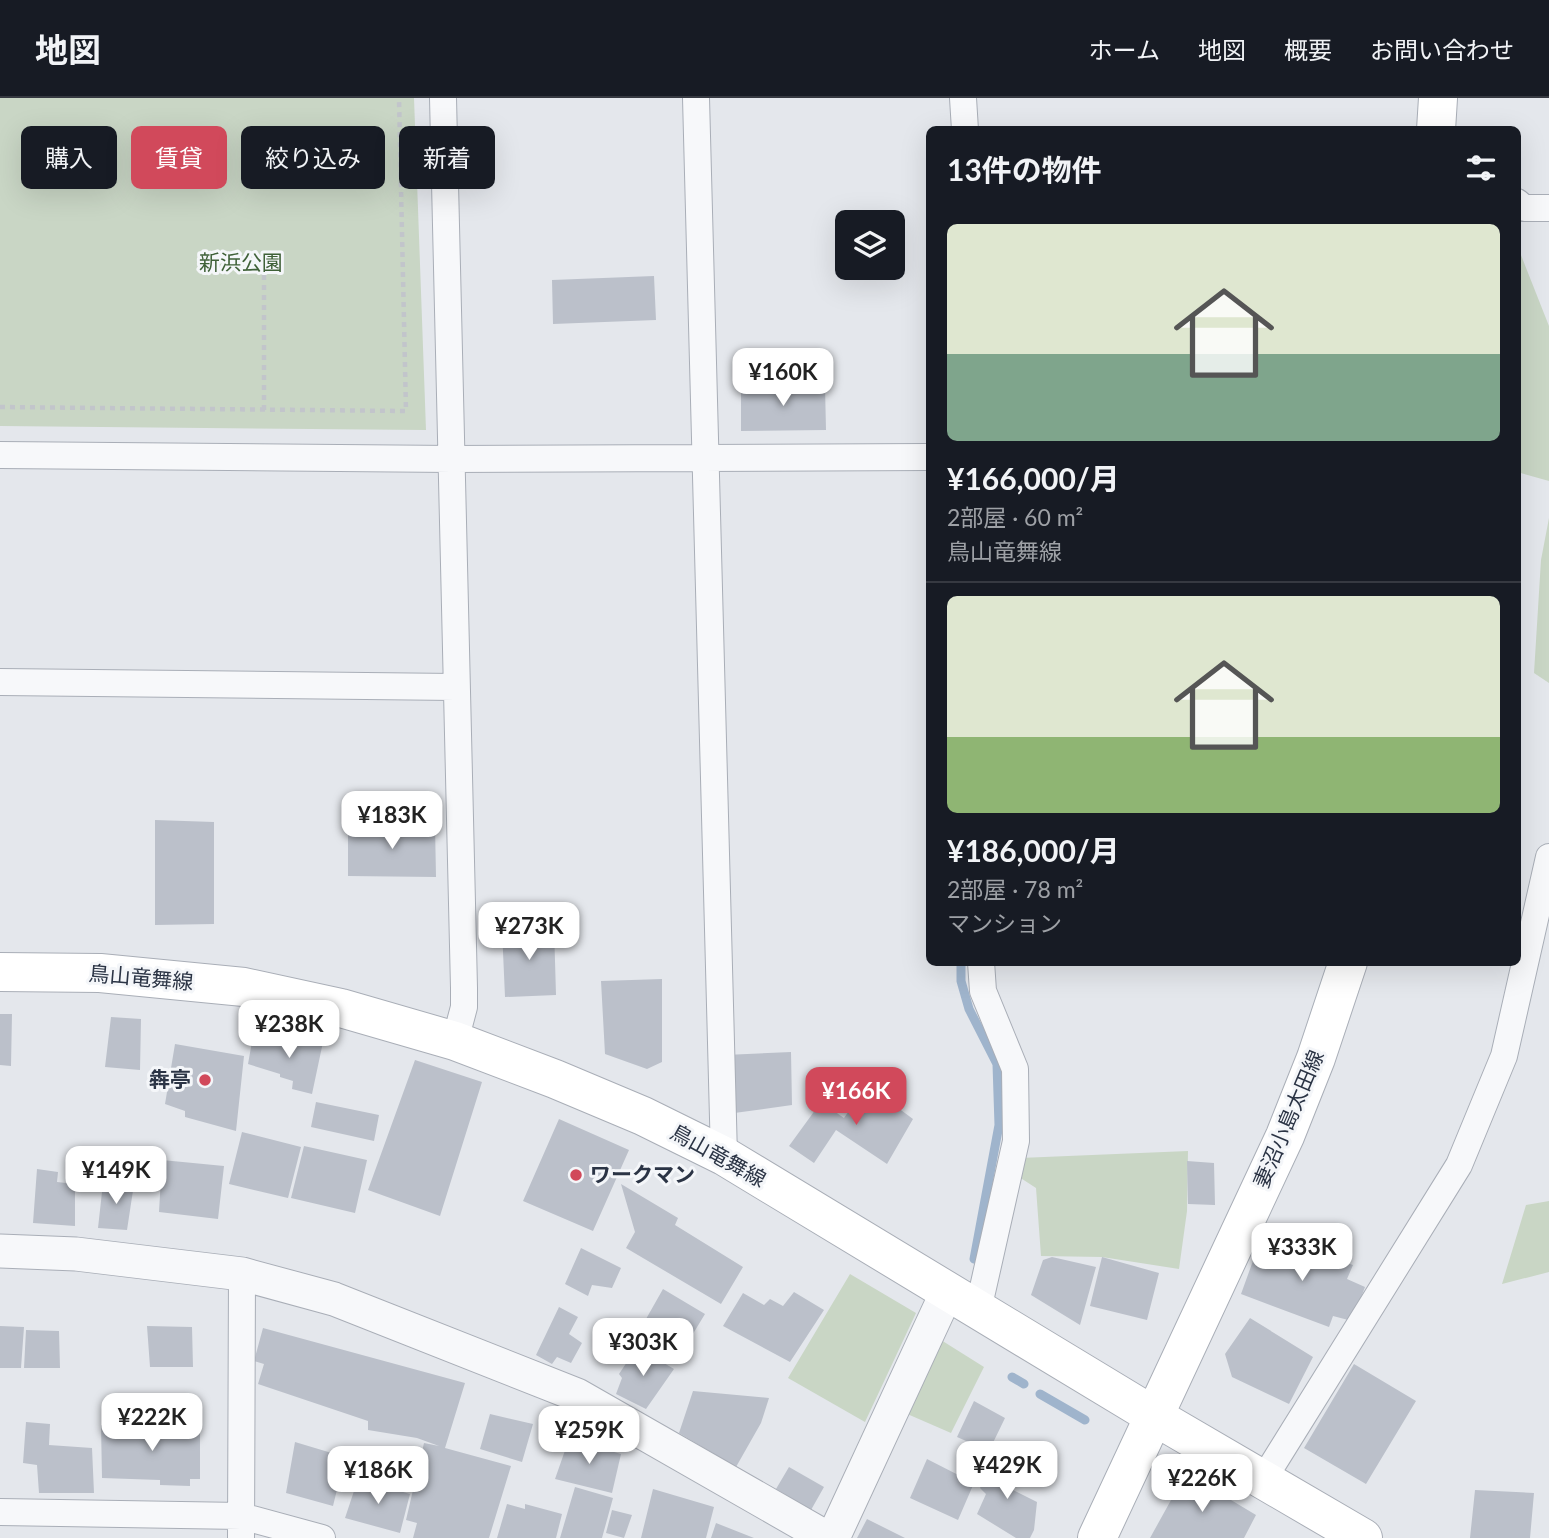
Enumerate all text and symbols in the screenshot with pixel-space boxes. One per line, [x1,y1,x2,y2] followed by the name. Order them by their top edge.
[35,29,101,69] text: 地図
[1089,35,1160,64] text: ホーム
[1198,35,1246,64] text: 地図
[1284,35,1332,64] text: 概要
[1370,35,1514,64] text: お問い合わせ
[21,126,117,189] chip: 購入
[131,126,227,189] chip: 賃貸
[241,126,385,189] chip: 絞り込み
[399,126,495,189] chip: 新着
[1462,149,1500,187] icon: filters
[947,151,1102,187] text: 13件の物件
[835,210,905,280] map controls
[835,210,905,280] button: layers
[199,249,283,274] park label: 新浜公園
[1161,270,1287,396] icon: home
[734,348,832,408] pin: ¥160K
[748,357,818,385] text: ¥160K
[947,460,1120,496] text: ¥166,000/月
[947,503,1083,531] text: 2部屋 · 60 m²
[947,537,1062,565] text: 鳥山竜舞線
[1161,642,1287,768] icon: home
[343,792,441,851] pin: ¥183K
[357,800,427,828] text: ¥183K
[947,832,1120,868] text: ¥186,000/月
[947,875,1083,903] text: 2部屋 · 78 m²
[480,902,578,962] pin: ¥273K
[947,909,1062,937] text: マンション
[494,911,564,939] text: ¥273K
[88,959,195,994] street label: 鳥山竜舞線
[240,1000,338,1060] pin: ¥238K
[254,1009,324,1037] text: ¥238K
[1247,1046,1328,1191] street label: 妻沼小島太田線
[149,1066,191,1091] place label: 犇亭
[807,1068,905,1127] pin: ¥166K
[197,1072,213,1088] marker: 犇亭
[821,1076,891,1104] text: ¥166K
[667,1118,771,1191] street label: 鳥山竜舞線
[67,1146,165,1206] pin: ¥149K
[81,1155,151,1183] text: ¥149K
[590,1161,695,1186] place label: ワークマン
[568,1167,584,1183] marker: ワークマン
[1253,1224,1351,1283] pin: ¥333K
[1267,1232,1337,1260] text: ¥333K
[594,1318,692,1378] pin: ¥303K
[608,1327,678,1355] text: ¥303K
[103,1394,201,1453] pin: ¥222K
[117,1402,187,1430] text: ¥222K
[540,1406,638,1466] pin: ¥259K
[554,1415,624,1443] text: ¥259K
[958,1442,1056,1501] pin: ¥429K
[329,1446,427,1506] pin: ¥186K
[972,1450,1042,1478] text: ¥429K
[1153,1454,1251,1514] pin: ¥226K
[343,1455,413,1483] text: ¥186K
[1167,1463,1237,1491] text: ¥226K

